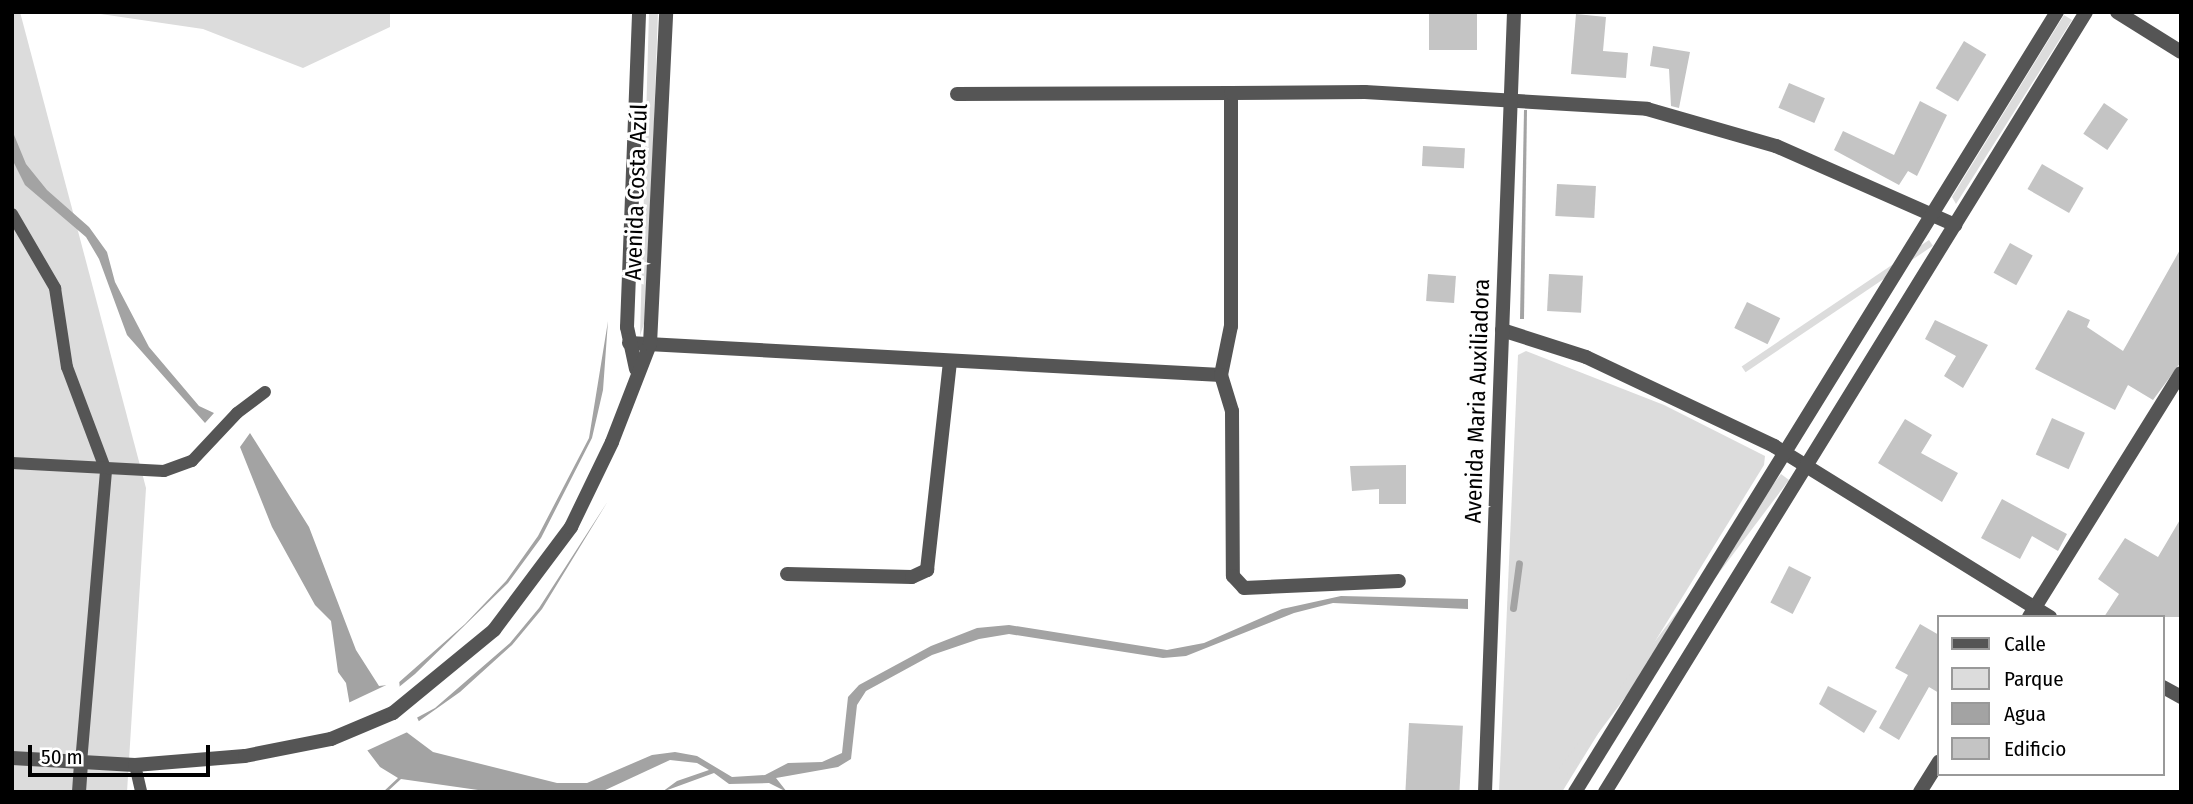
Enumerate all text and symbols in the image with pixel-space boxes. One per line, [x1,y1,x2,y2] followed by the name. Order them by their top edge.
[619,103,653,281] street label: Avenida Costa Azúl
[1459,278,1495,524] street label: Avenida Maria Auxiliadora
[1938,615,2165,776] legend
[2004,631,2046,657] text: Calle
[2004,666,2064,692] text: Parque
[2004,701,2046,727] text: Agua
[32,730,214,774] scale bar
[2004,736,2066,762] text: Edificio
[41,744,83,770] text: 50 m

